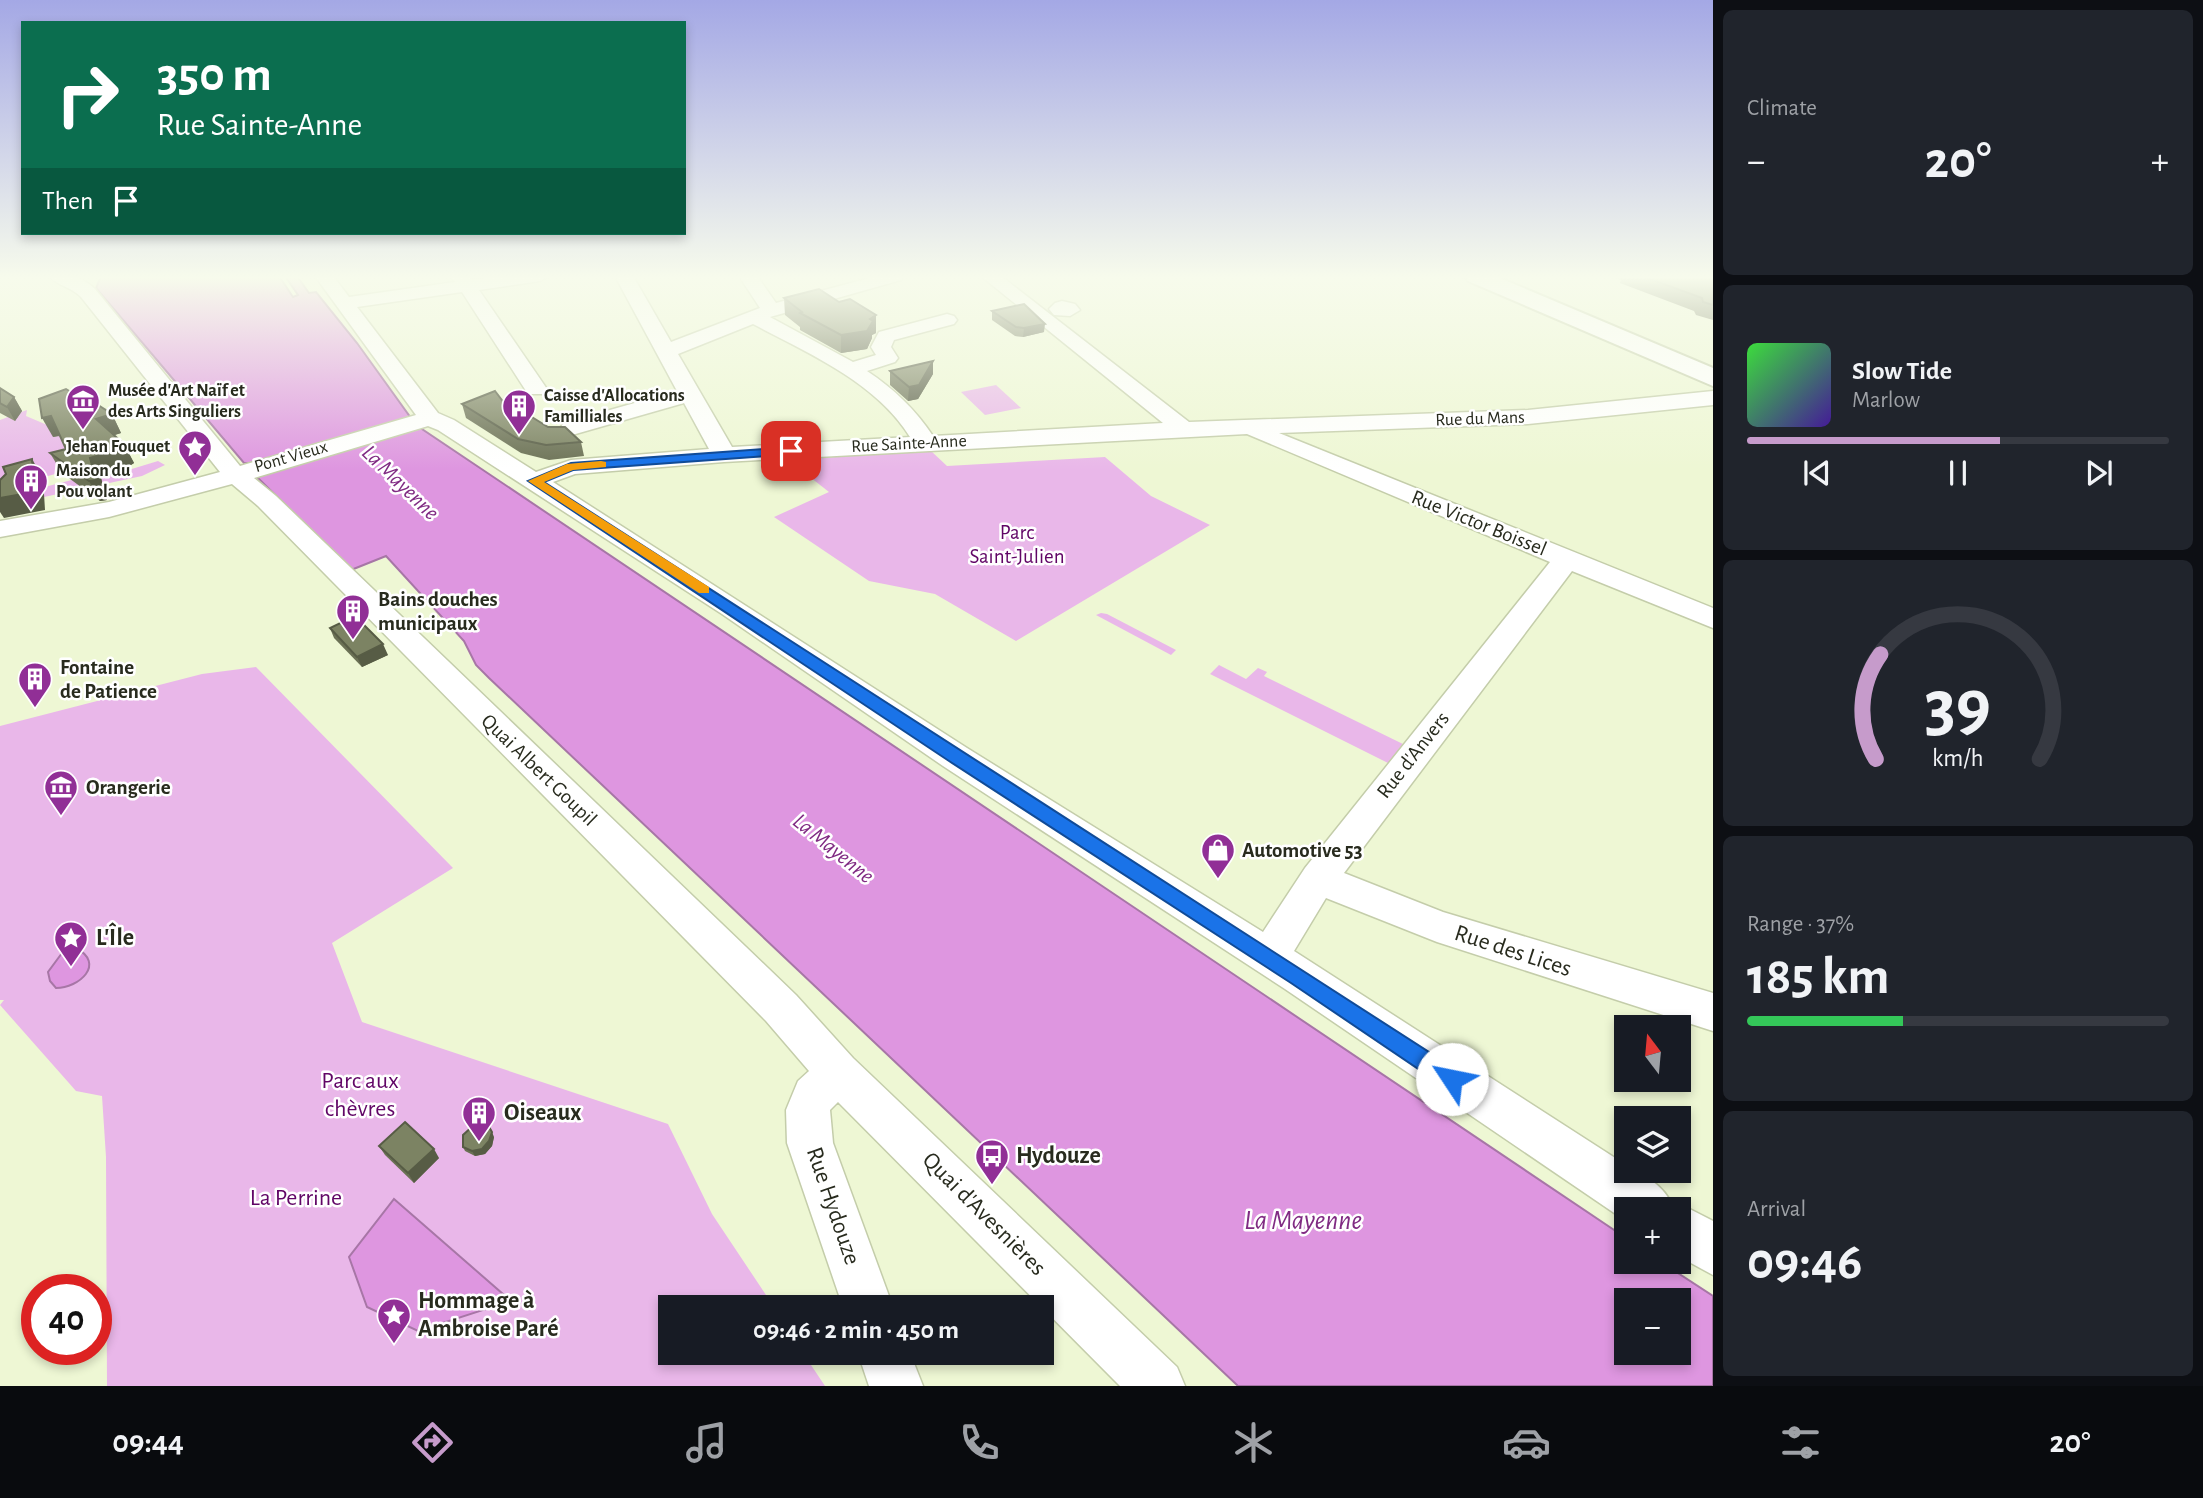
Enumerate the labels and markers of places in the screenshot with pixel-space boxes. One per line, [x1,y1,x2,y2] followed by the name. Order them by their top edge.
[64,382,102,431] museum icon: Musée d'Art Naïf et des Arts Singuliers
[108,382,245,421] place label: Musée d'Art Naïf et des Arts Singuliers
[500,387,538,436] building icon: Caisse d'Allocations Familliales
[544,387,685,426] place label: Caisse d'Allocations Familliales
[761,421,821,481] pin
[176,428,214,477] place icon: Jehan Fouquet
[66,438,170,456] place label: Jehan Fouquet
[12,462,50,511] building icon: Maison du Pou volant
[56,462,132,501] place label: Maison du Pou volant
[378,589,498,634] place label: Bains douches municipaux
[334,592,372,641] building icon: Bains douches municipaux
[60,657,157,702] place label: Fontaine de Patience
[16,660,54,709] building icon: Fontaine de Patience
[42,768,80,817] museum icon: Orangerie
[86,777,171,798] place label: Orangerie
[1199,831,1237,880] shop icon: Automotive 53
[1242,840,1363,861] place label: Automotive 53
[52,919,90,968] place icon: L'Île
[96,922,134,950] place label: L'Île
[460,1094,498,1143] building icon: Oiseaux
[504,1101,581,1125] place label: Oiseaux
[973,1137,1011,1186] bus stop icon: Hydouze
[1016,1144,1101,1168] place label: Hydouze
[418,1289,558,1341] place label: Hommage à Ambroise Paré
[375,1296,413,1345] place icon: Hommage à Ambroise Paré

